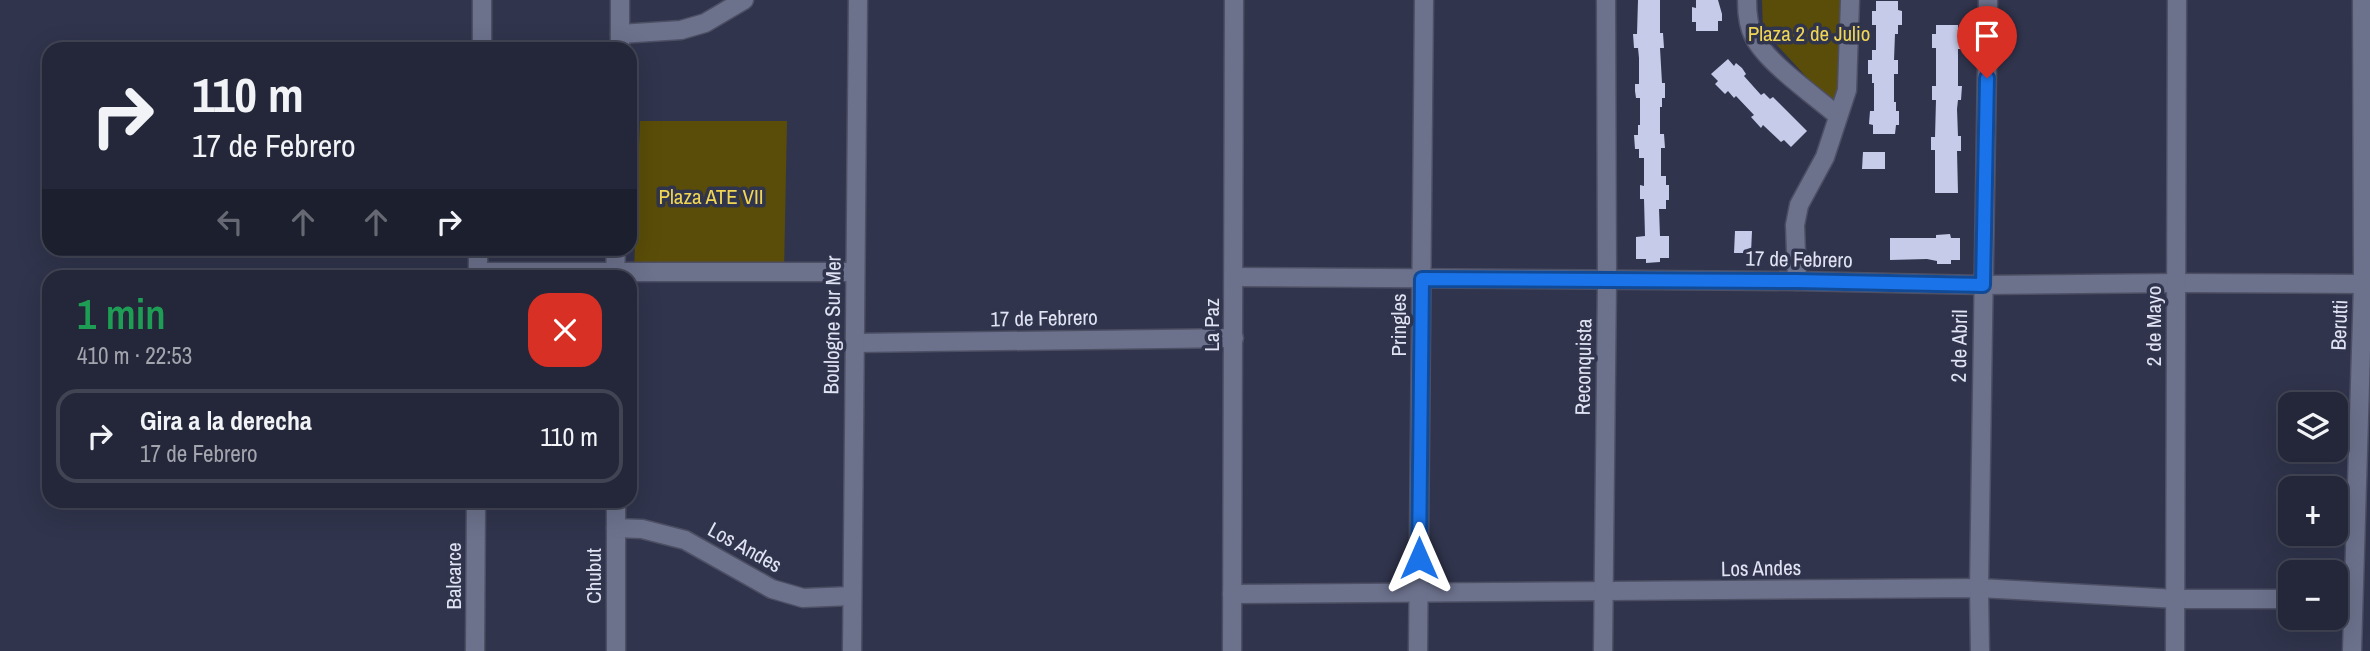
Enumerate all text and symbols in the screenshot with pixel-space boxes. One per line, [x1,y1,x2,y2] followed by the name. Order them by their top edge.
[1957,6,2017,78] pin
[1968,17,2006,55] icon: arrive
[1748,19,1870,48] park label: Plaza 2 de Julio
[192,61,304,127] text: 110 m
[77,70,168,161] icon: right
[192,124,356,167] text: 17 de Febrero
[659,182,764,211] park label: Plaza ATE VII
[211,203,249,241] icon: left
[284,203,322,241] icon: ahead
[357,203,395,241] icon: ahead
[430,203,468,241] icon: right
[1745,244,1853,274] street label: 17 de Febrero
[816,255,848,395] street label: Boulogne Sur Mer
[77,286,166,342] text: 1 min
[2139,286,2168,366] street label: 2 de Mayo
[528,293,602,367] button: close
[1384,293,1413,357] street label: Pringles
[1197,298,1226,352] street label: La Paz
[2324,299,2354,351] street label: Berutti
[990,303,1098,333] street label: 17 de Febrero
[1944,309,1974,383] street label: 2 de Abril
[1568,318,1598,416] street label: Reconquista
[77,340,192,371] text: 410 m · 22:53
[2278,392,2348,630] map controls
[2278,392,2348,462] button: layers
[140,403,312,438] text: Gira a la derecha
[81,417,119,455] icon: right
[540,419,598,454] text: 110 m
[140,438,258,469] text: 17 de Febrero
[2278,476,2348,546] button: +
[703,515,787,579] street label: Los Andes
[1382,521,1456,595] position arrow
[439,543,468,610] street label: Balcarce
[579,548,608,604] street label: Chubut
[1721,553,1801,583] street label: Los Andes
[2278,560,2348,630] button: −

